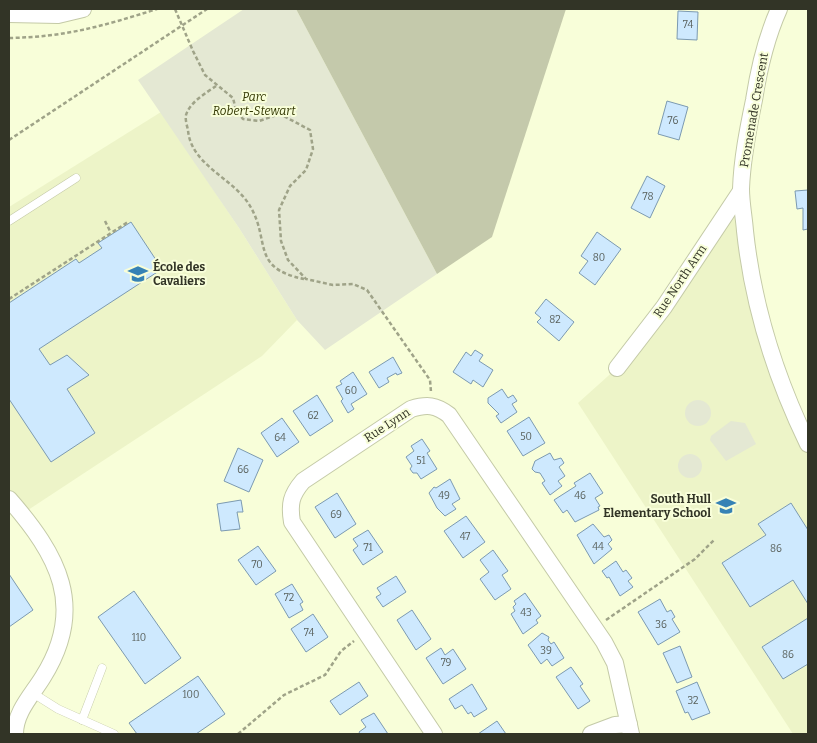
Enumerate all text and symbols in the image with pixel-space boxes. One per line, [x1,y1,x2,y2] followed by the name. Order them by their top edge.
[683,19,694,31] house number: 74
[737,51,771,169] street label: Promenade Crescent
[212,90,296,118] park label: Parc Robert-Stewart
[668,115,679,127] house number: 76
[643,191,653,203] house number: 78
[651,242,710,320] street label: Rue North Arm
[593,252,605,264] house number: 80
[153,258,205,288] place label: École des Cavaliers
[127,263,149,285] school or university icon: École des Cavaliers
[549,314,561,326] house number: 82
[345,385,357,397] house number: 60
[362,405,413,445] street label: Rue Lynn
[307,410,319,422] house number: 62
[520,431,532,443] house number: 50
[274,432,286,444] house number: 64
[416,455,426,467] house number: 51
[237,464,249,476] house number: 66
[438,490,450,502] house number: 49
[574,490,586,502] house number: 46
[603,492,711,520] place label: South Hull Elementary School
[715,495,737,517] school or university icon: South Hull Elementary School
[330,509,342,521] house number: 69
[460,531,470,543] house number: 47
[592,541,604,553] house number: 44
[363,542,373,554] house number: 71
[770,543,782,555] house number: 86
[251,559,263,571] house number: 70
[284,592,294,604] house number: 72
[520,607,532,619] house number: 43
[655,619,667,631] house number: 36
[304,627,315,639] house number: 74
[132,632,146,644] house number: 110
[540,645,552,657] house number: 39
[782,649,794,661] house number: 86
[441,657,451,669] house number: 79
[183,689,199,701] house number: 100
[687,695,699,707] house number: 32

